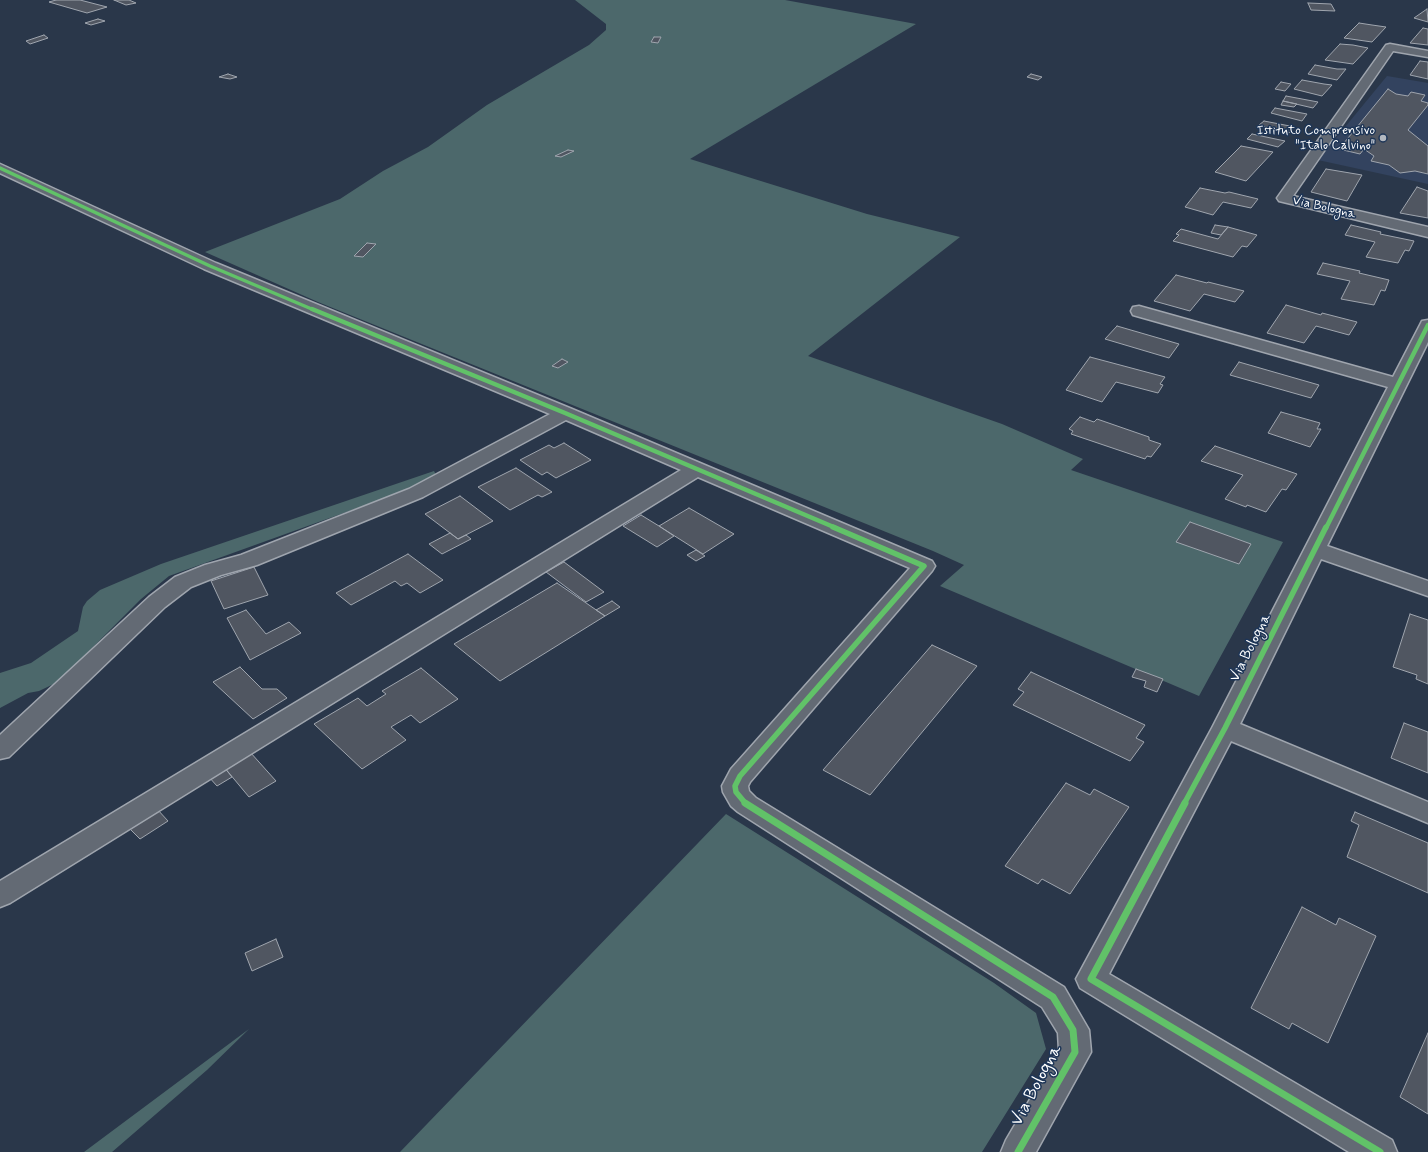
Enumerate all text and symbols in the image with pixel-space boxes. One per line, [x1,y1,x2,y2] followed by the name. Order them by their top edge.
[1257,123,1375,154] place label: Istituto Comprensivo "Italo Calvino"
[1378,133,1388,143] marker: Istituto Comprensivo "Italo Calvino"
[1291,193,1357,223] street label: Via Bologna
[1226,611,1276,685] street label: Via Bologna
[1007,1042,1067,1130] street label: Via Bologna

